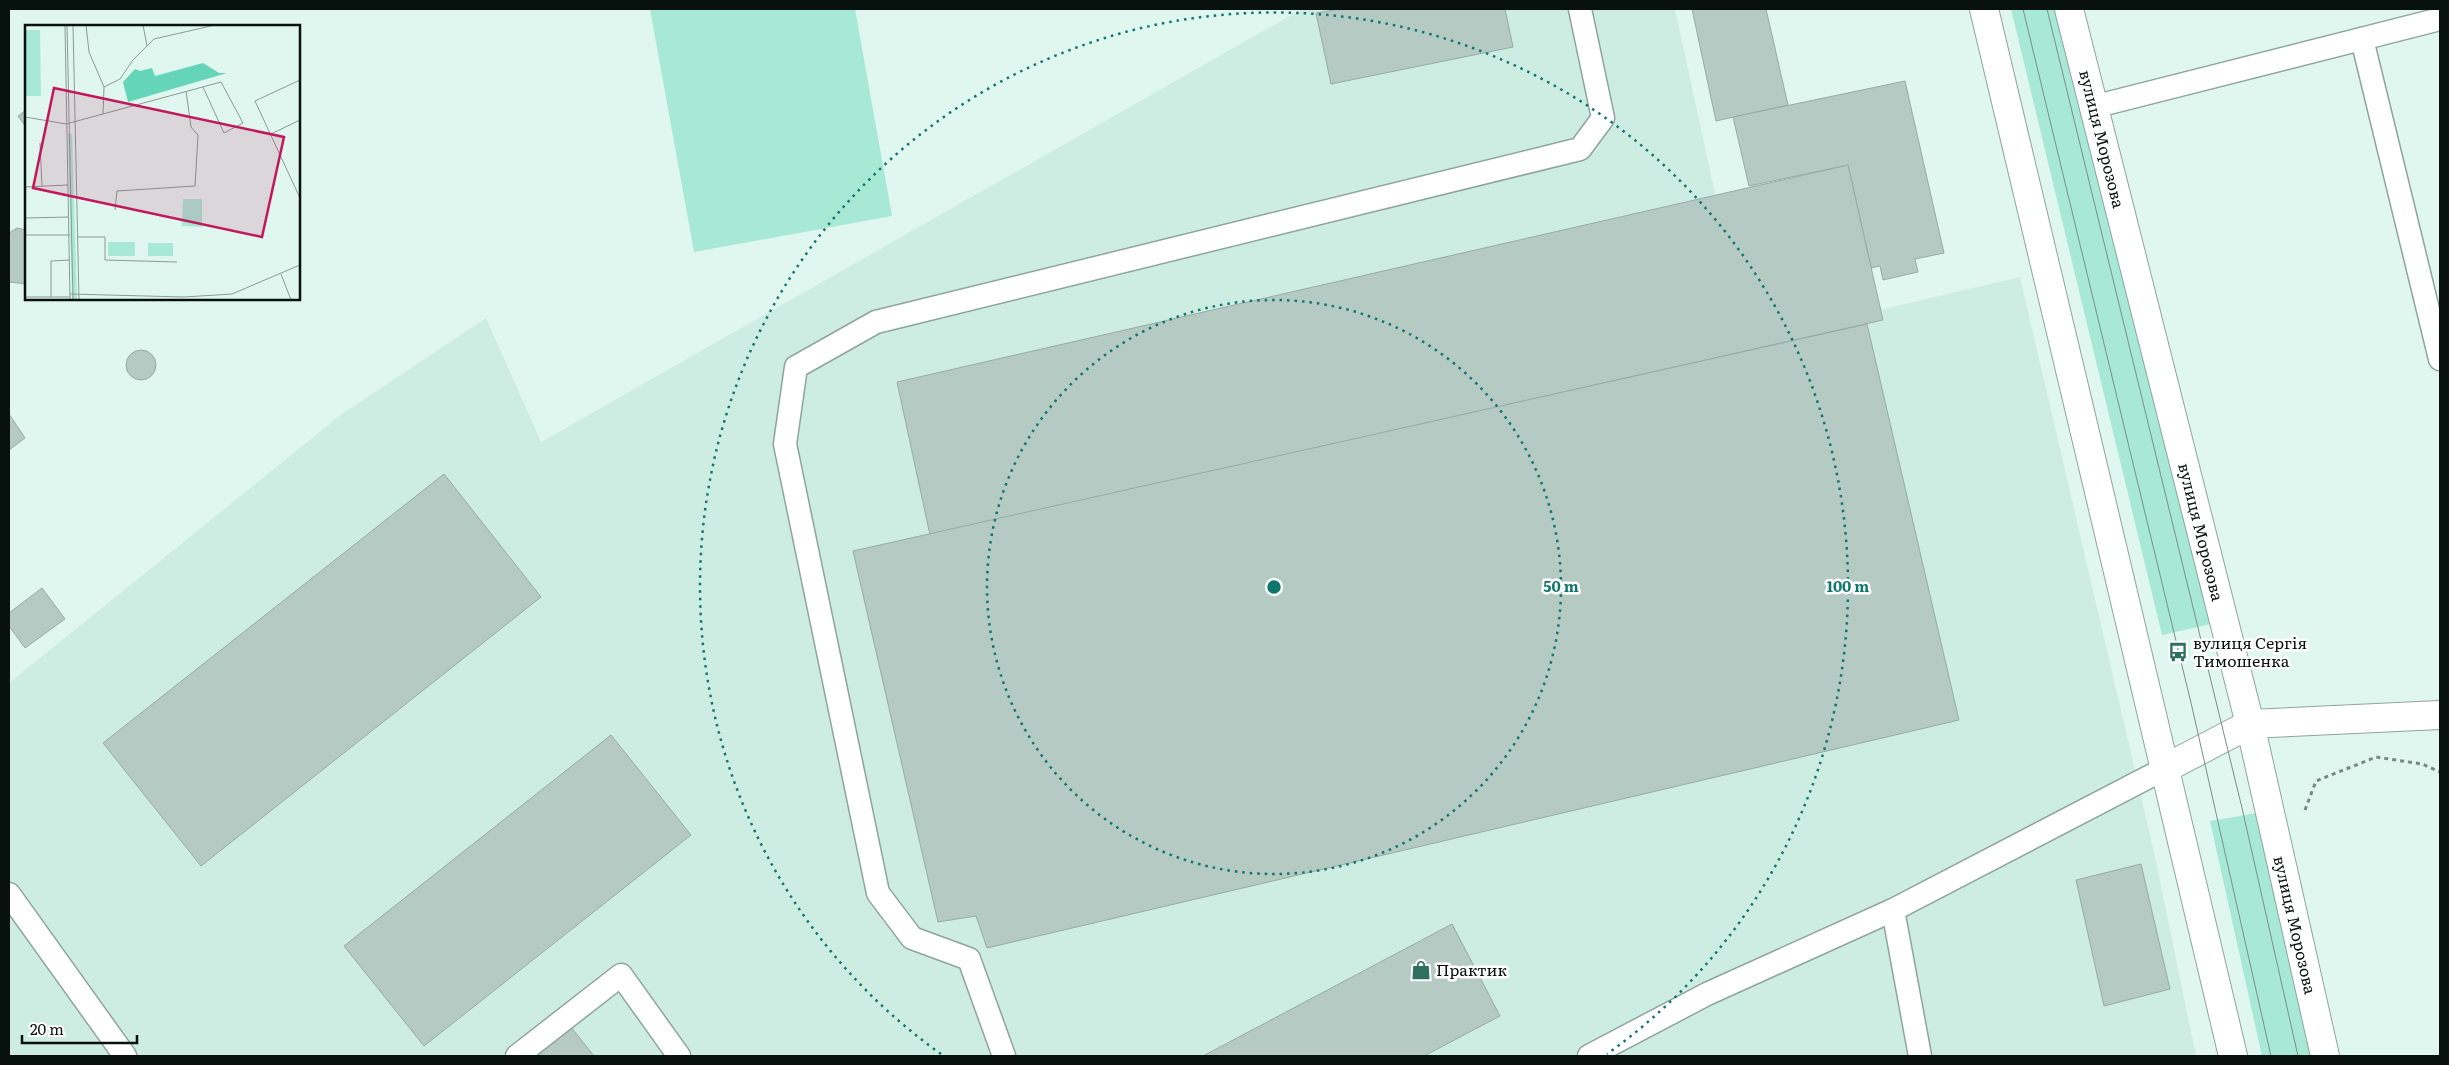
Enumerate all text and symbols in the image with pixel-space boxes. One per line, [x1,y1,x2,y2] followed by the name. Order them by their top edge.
[25,25,300,300] inset map
[2074,67,2132,211] street label: вулиця Морозова
[2173,460,2231,604] street label: вулиця Морозова
[1543,574,1579,597] text: 50 m
[1827,574,1869,597] text: 100 m
[1265,578,1283,596] centre of rings
[2193,630,2307,672] place label: вулиця Сергія Тимошенка
[2167,641,2189,663] bus stop icon: вулиця Сергія Тимошенка
[2268,853,2324,997] street label: вулиця Морозова
[1436,957,1507,981] place label: Практик
[1410,959,1432,981] shop icon: Практик
[22,1012,138,1044] scale bar
[30,1017,64,1040] text: 20 m

